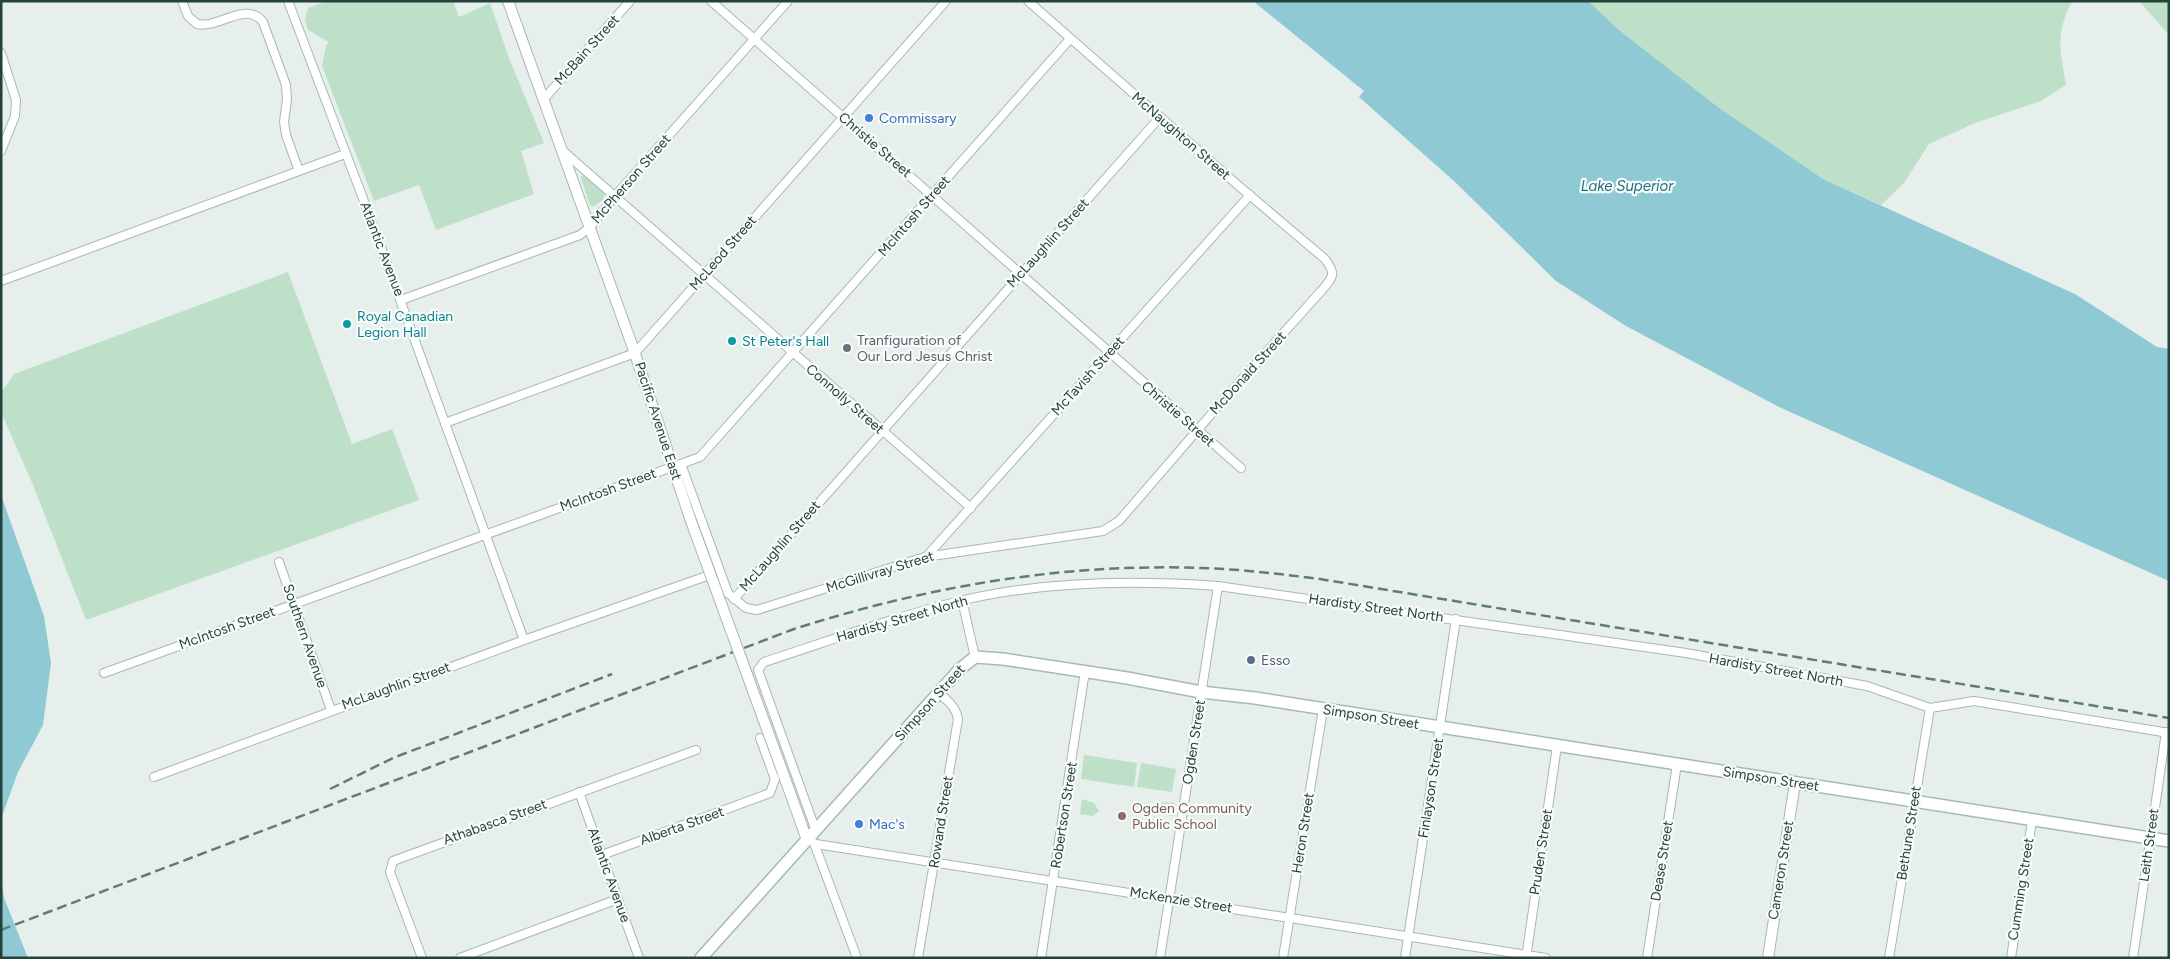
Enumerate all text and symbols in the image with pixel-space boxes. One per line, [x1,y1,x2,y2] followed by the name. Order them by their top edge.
[551,11,623,89] street label: McBain Street
[1128,89,1234,183] street label: McNaughton Street
[835,109,915,181] street label: Christie Street
[879,110,957,127] place label: Commissary
[863,112,875,124] marker: Commissary
[588,131,674,227] street label: McPherson Street
[874,172,954,260] street label: McIntosh Street
[1581,177,1674,195] water label: Lake Superior
[1003,195,1093,291] street label: McLaughlin Street
[356,199,408,299] street label: Atlantic Avenue
[686,212,760,294] street label: McLeod Street
[357,308,453,341] place label: Royal Canadian Legion Hall
[341,318,353,330] marker: Royal Canadian Legion Hall
[1206,328,1290,418] street label: McDonald Street
[857,332,993,365] place label: Tranfiguration of Our Lord Jesus Christ
[742,333,829,350] place label: St Peter's Hall
[1048,333,1128,419] street label: McTavish Street
[726,335,738,347] marker: St Peter's Hall
[841,342,853,354] marker: Tranfiguration of Our Lord Jesus Christ
[631,360,685,482] street label: Pacific Avenue East
[802,360,888,438] street label: Connolly Street
[1138,378,1218,450] street label: Christie Street
[557,465,659,515] street label: McIntosh Street
[736,497,824,595] street label: McLaughlin Street
[824,548,936,596] street label: McGillivray Street
[279,582,331,690] street label: Southern Avenue
[1308,590,1445,626] street label: Hardisty Street North
[834,592,970,646] street label: Hardisty Street North
[176,603,278,653] street label: McIntosh Street
[1708,650,1845,690] street label: Hardisty Street North
[1261,652,1290,669] place label: Esso
[1245,654,1257,666] marker: Esso
[339,658,453,714] street label: McLaughlin Street
[891,661,969,745] street label: Simpson Street
[1179,698,1209,786] street label: Ogden Street
[1322,701,1420,733] street label: Simpson Street
[1415,737,1447,839] street label: Finlayson Street
[1047,760,1081,870] street label: Robertson Street
[1722,763,1820,795] street label: Simpson Street
[925,775,957,869] street label: Rowand Street
[1893,785,1925,881] street label: Bethune Street
[1288,791,1318,875] street label: Heron Street
[441,795,549,849] street label: Athabasca Street
[1132,800,1252,833] place label: Ogden Community Public School
[638,803,726,849] street label: Alberta Street
[2135,807,2163,883] street label: Leith Street
[1526,808,1556,896] street label: Pruden Street
[1116,810,1128,822] marker: Ogden Community Public School
[869,816,905,833] place label: Mac's
[853,818,865,830] marker: Mac's
[1765,819,1797,921] street label: Cameron Street
[1647,820,1677,902] street label: Dease Street
[584,825,634,925] street label: Atlantic Avenue
[2004,836,2038,942] street label: Cumming Street
[1128,883,1234,917] street label: McKenzie Street

